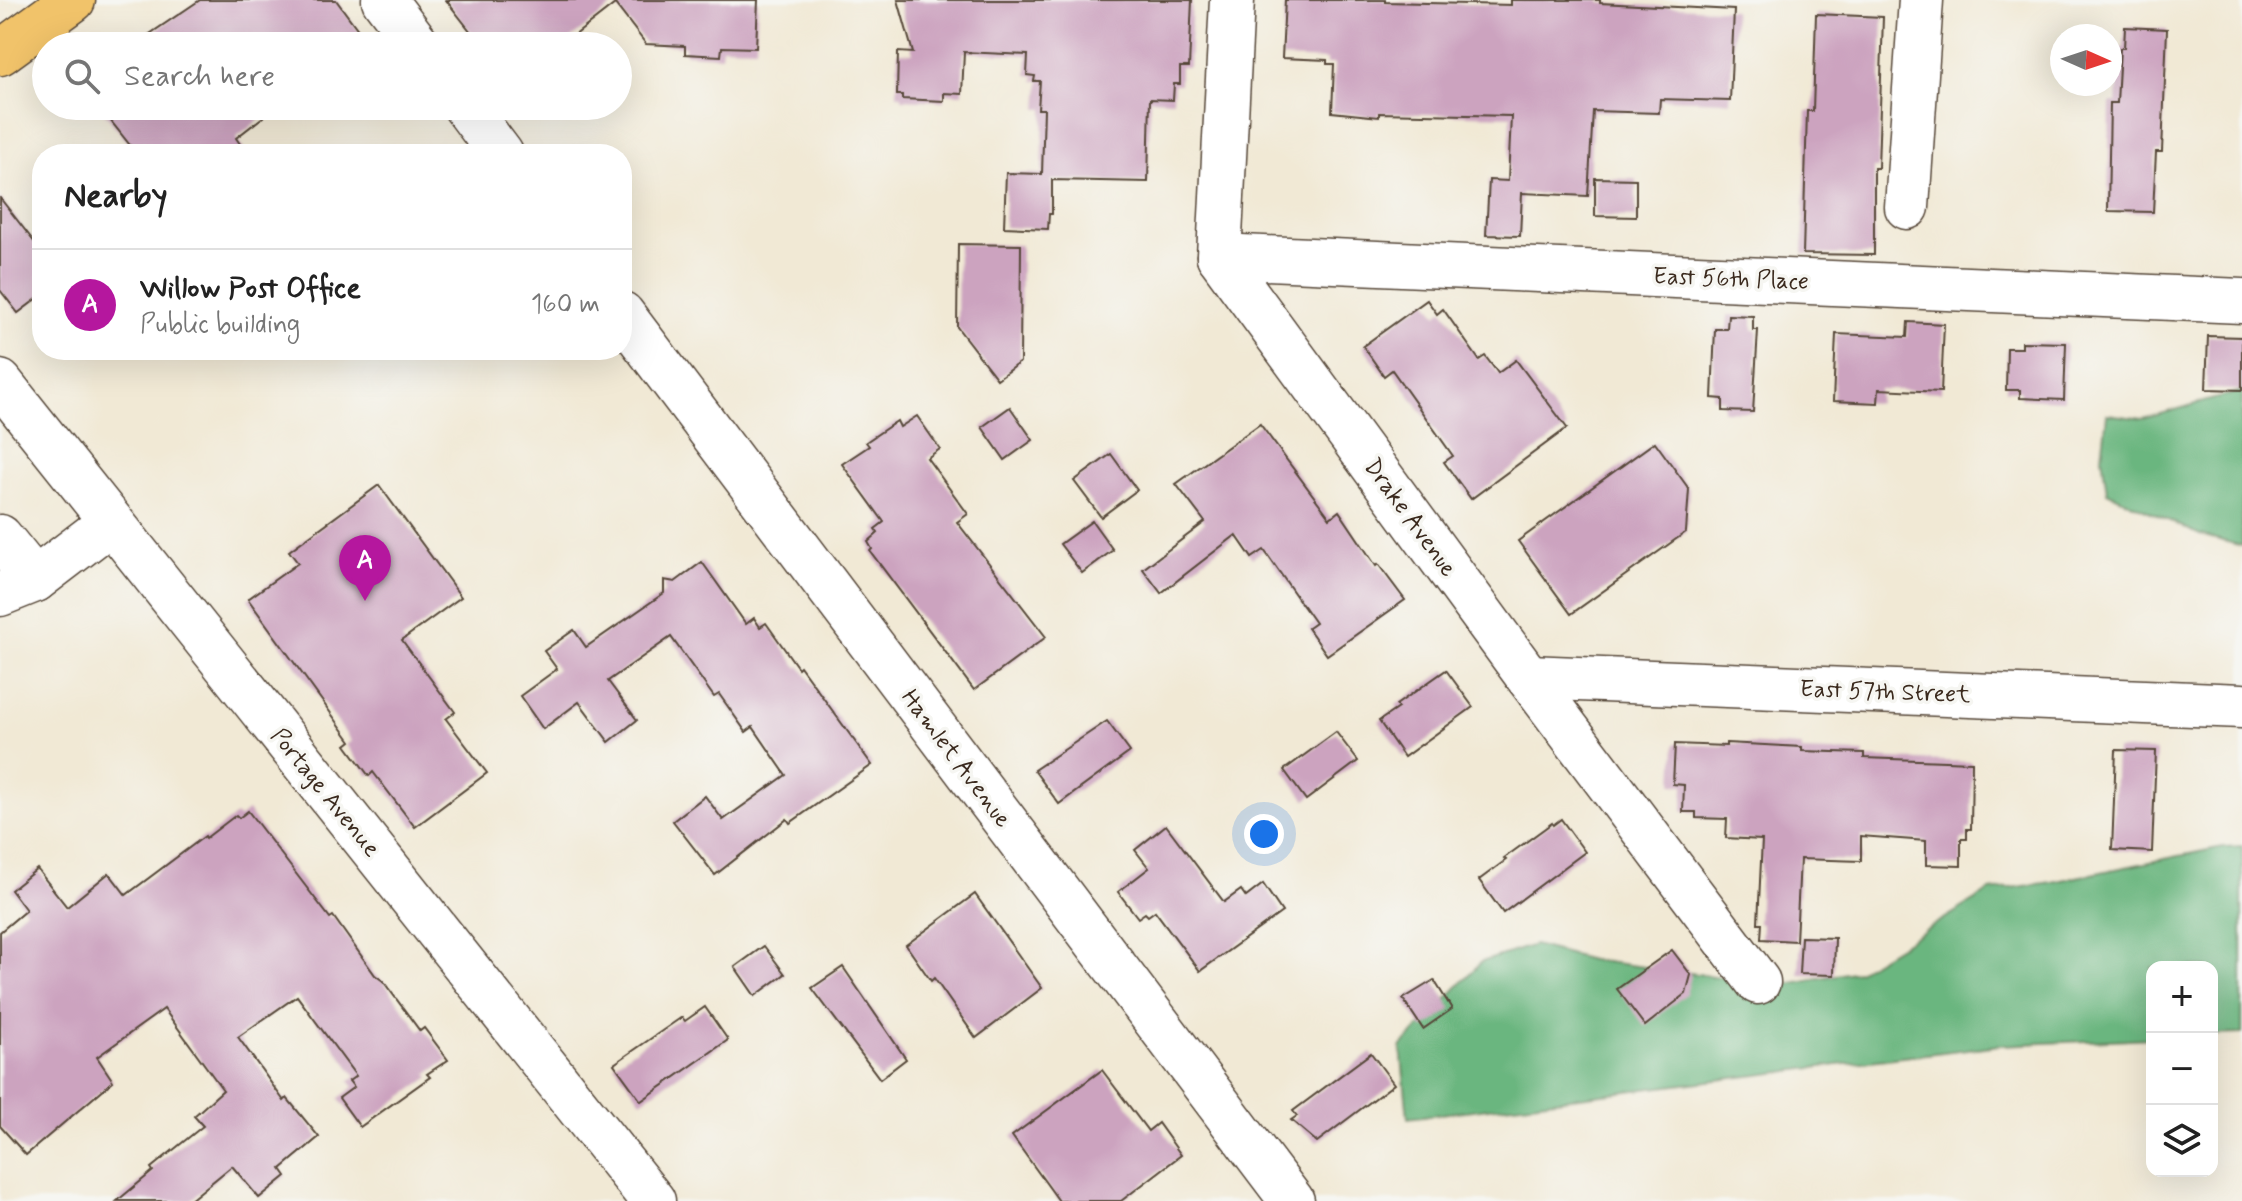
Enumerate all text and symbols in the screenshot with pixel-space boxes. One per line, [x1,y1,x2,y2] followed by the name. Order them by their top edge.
[2050,24,2122,96] north arrow
[32,32,632,120] search box
[60,54,104,98] icon: search
[124,57,275,96] text: Search here
[64,174,168,219] text: Nearby
[1652,261,1809,298] street label: East 56th Place
[140,269,361,308] text: Willow Post Office
[81,288,99,322] text: A
[531,288,600,322] text: 160 m
[140,308,300,342] text: Public building
[1356,452,1463,583] street label: Drake Avenue
[339,535,391,601] pin: A
[1799,674,1971,711] street label: East 57th Street
[894,684,1018,834] street label: Hamlet Avenue
[263,722,387,864] street label: Portage Avenue
[1244,814,1284,854] your location
[2146,961,2218,1177] map controls
[2146,961,2218,1033] button: +
[2146,1033,2218,1105] button: −
[2146,1105,2218,1177] button: layers

